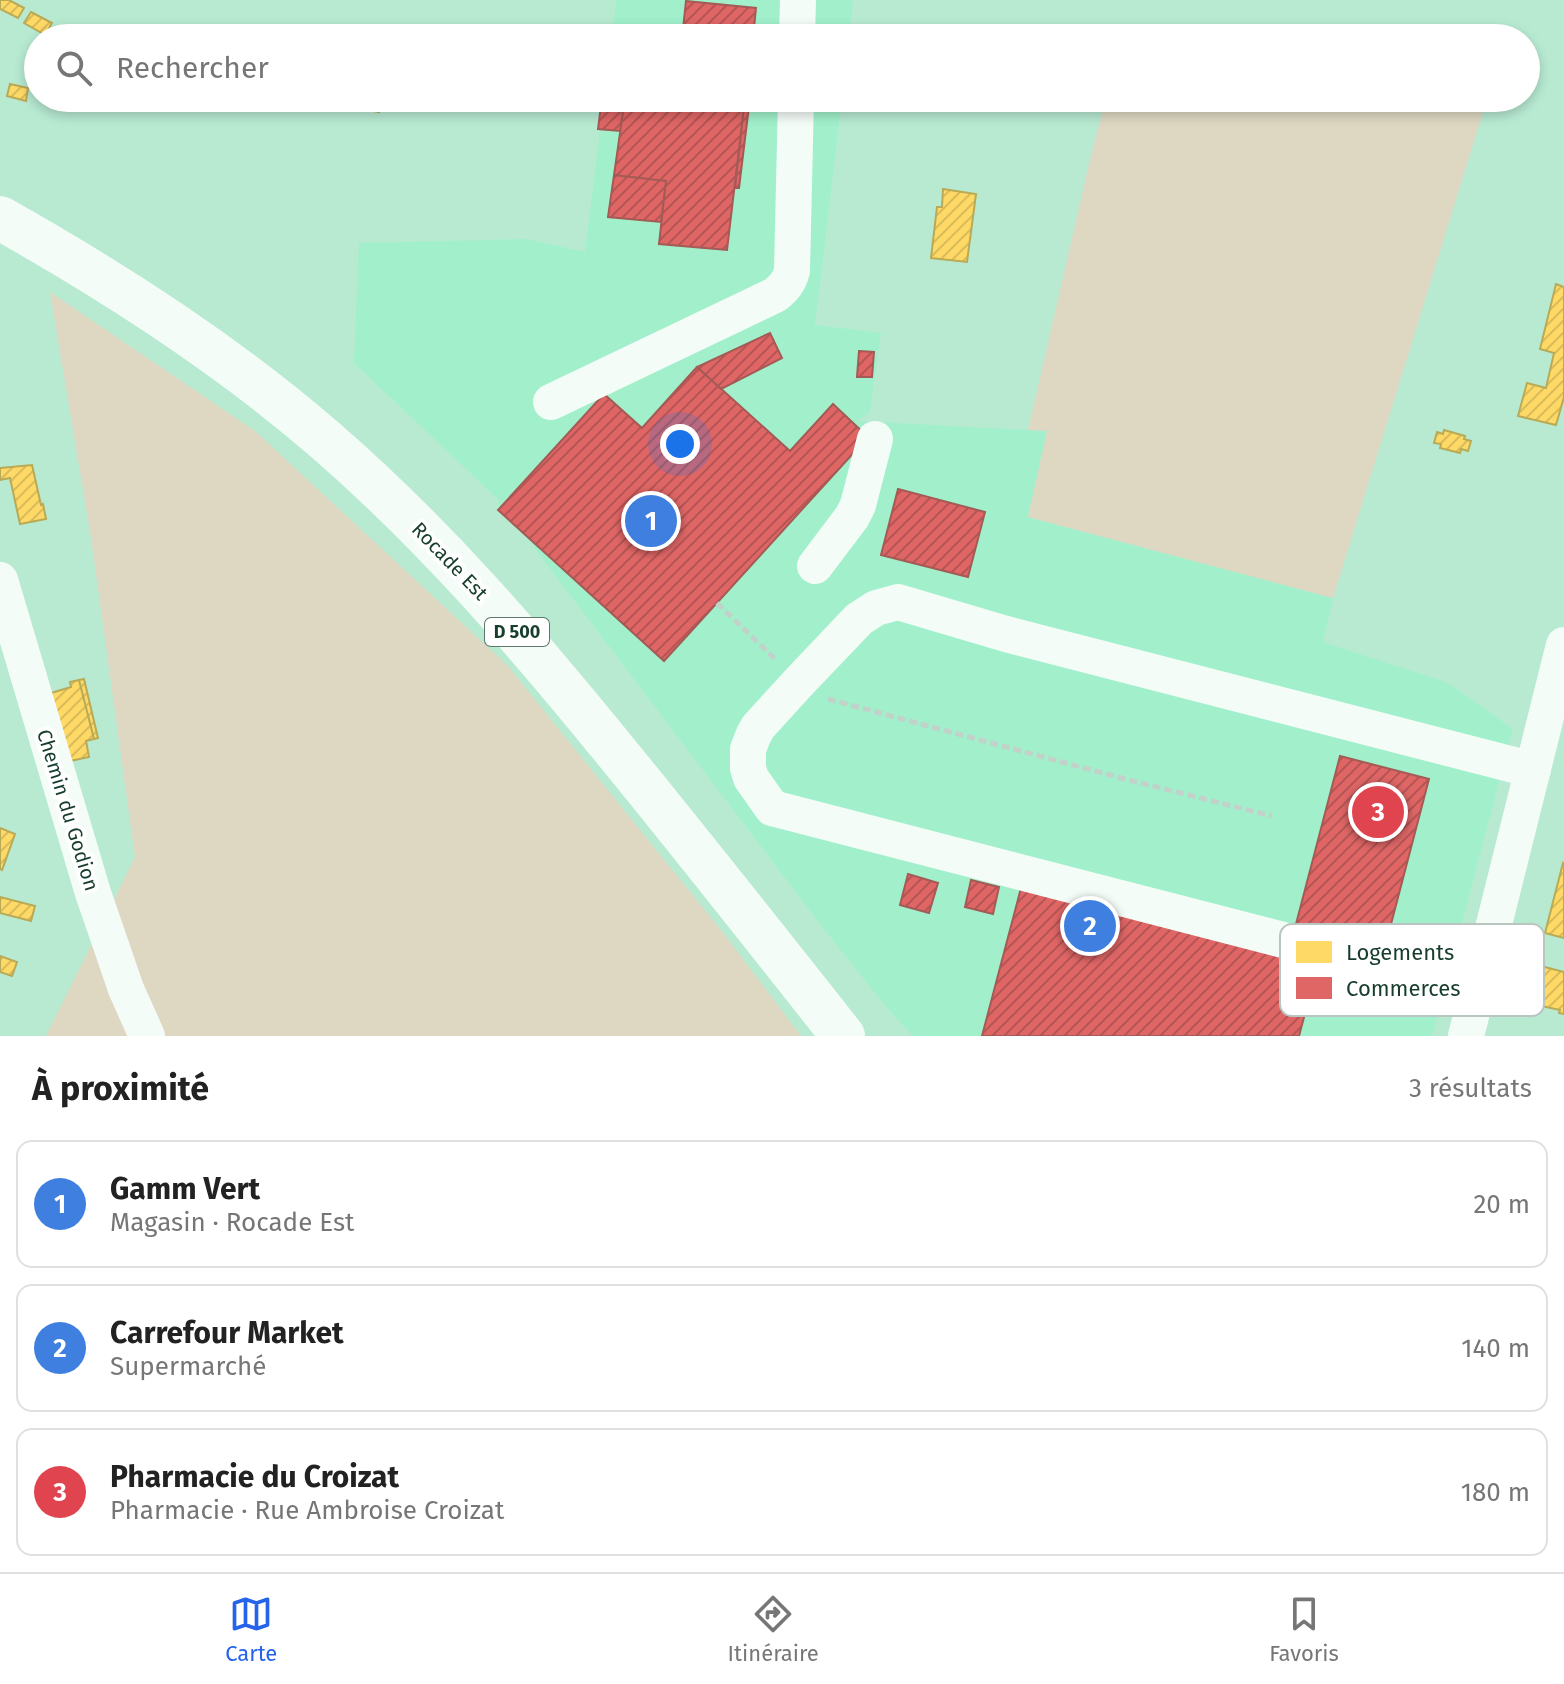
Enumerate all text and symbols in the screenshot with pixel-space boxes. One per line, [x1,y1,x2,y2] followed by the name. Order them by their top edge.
[24,24,1540,112] search box
[52,46,96,90] icon: search
[116,50,269,86] text: Rechercher
[660,424,700,464] your location
[625,491,677,551] pin: 1
[407,517,494,606] street label: Rocade Est
[485,618,549,646] road number: D 500
[32,726,104,894] street label: Chemin du Godion
[1352,782,1404,842] pin: 3
[1064,896,1116,956] pin: 2
[1280,924,1544,1016] legend
[1346,939,1454,966] text: Logements
[1346,975,1461,1002] text: Commerces
[32,1068,209,1109] text: À proximité
[1409,1073,1532,1104] text: 3 résultats
[110,1171,260,1207] text: Gamm Vert
[54,1189,66,1220] text: 1
[1473,1189,1530,1220] text: 20 m
[110,1207,355,1238] text: Magasin · Rocade Est
[110,1315,344,1351] text: Carrefour Market
[53,1333,67,1364] text: 2
[1461,1333,1530,1364] text: 140 m
[110,1351,266,1382] text: Supermarché
[110,1459,399,1495] text: Pharmacie du Croizat
[53,1477,67,1508] text: 3
[1461,1477,1530,1508] text: 180 m
[110,1495,504,1526] text: Pharmacie · Rue Ambroise Croizat
[225,1592,277,1667] tab: Carte
[728,1592,819,1667] tab: Itinéraire
[1269,1592,1339,1667] tab: Favoris

